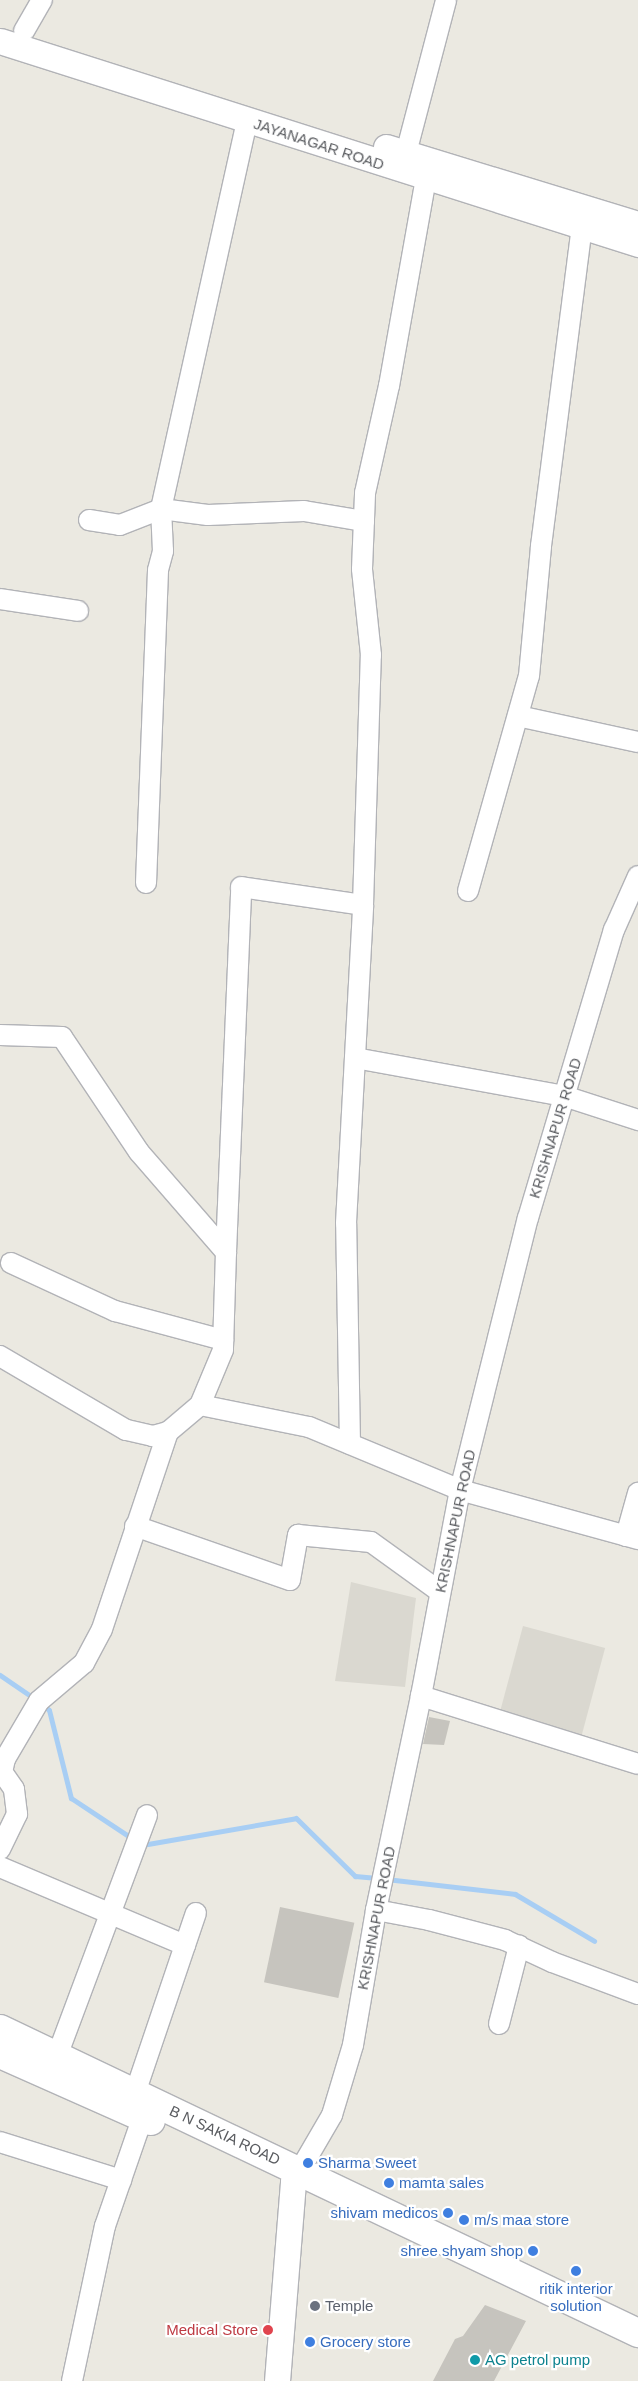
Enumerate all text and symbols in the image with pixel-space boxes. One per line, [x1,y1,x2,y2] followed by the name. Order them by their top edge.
[251,114,387,174] street label: JAYANAGAR ROAD
[525,1056,585,1200] street label: KRISHNAPUR ROAD
[431,1448,479,1594] street label: KRISHNAPUR ROAD
[353,1845,399,1991] street label: KRISHNAPUR ROAD
[166,2101,284,2169] street label: B N SAKIA ROAD
[318,2154,416,2172] place label: Sharma Sweet
[302,2157,314,2169] marker: Sharma Sweet
[399,2174,484,2192] place label: mamta sales
[383,2177,395,2189] marker: mamta sales
[330,2204,438,2222] place label: shivam medicos
[442,2207,454,2219] marker: shivam medicos
[474,2211,569,2229] place label: m/s maa store
[458,2214,470,2226] marker: m/s maa store
[400,2242,523,2260] place label: shree shyam shop
[527,2245,539,2257] marker: shree shyam shop
[570,2265,582,2277] marker: ritik interior solution
[539,2279,613,2314] place label: ritik interior solution
[325,2297,373,2315] place label: Temple
[309,2300,321,2312] marker: Temple
[166,2321,258,2339] place label: Medical Store
[262,2324,274,2336] marker: Medical Store
[320,2333,411,2351] place label: Grocery store
[304,2336,316,2348] marker: Grocery store
[485,2351,590,2369] place label: AG petrol pump
[469,2354,481,2366] marker: AG petrol pump

